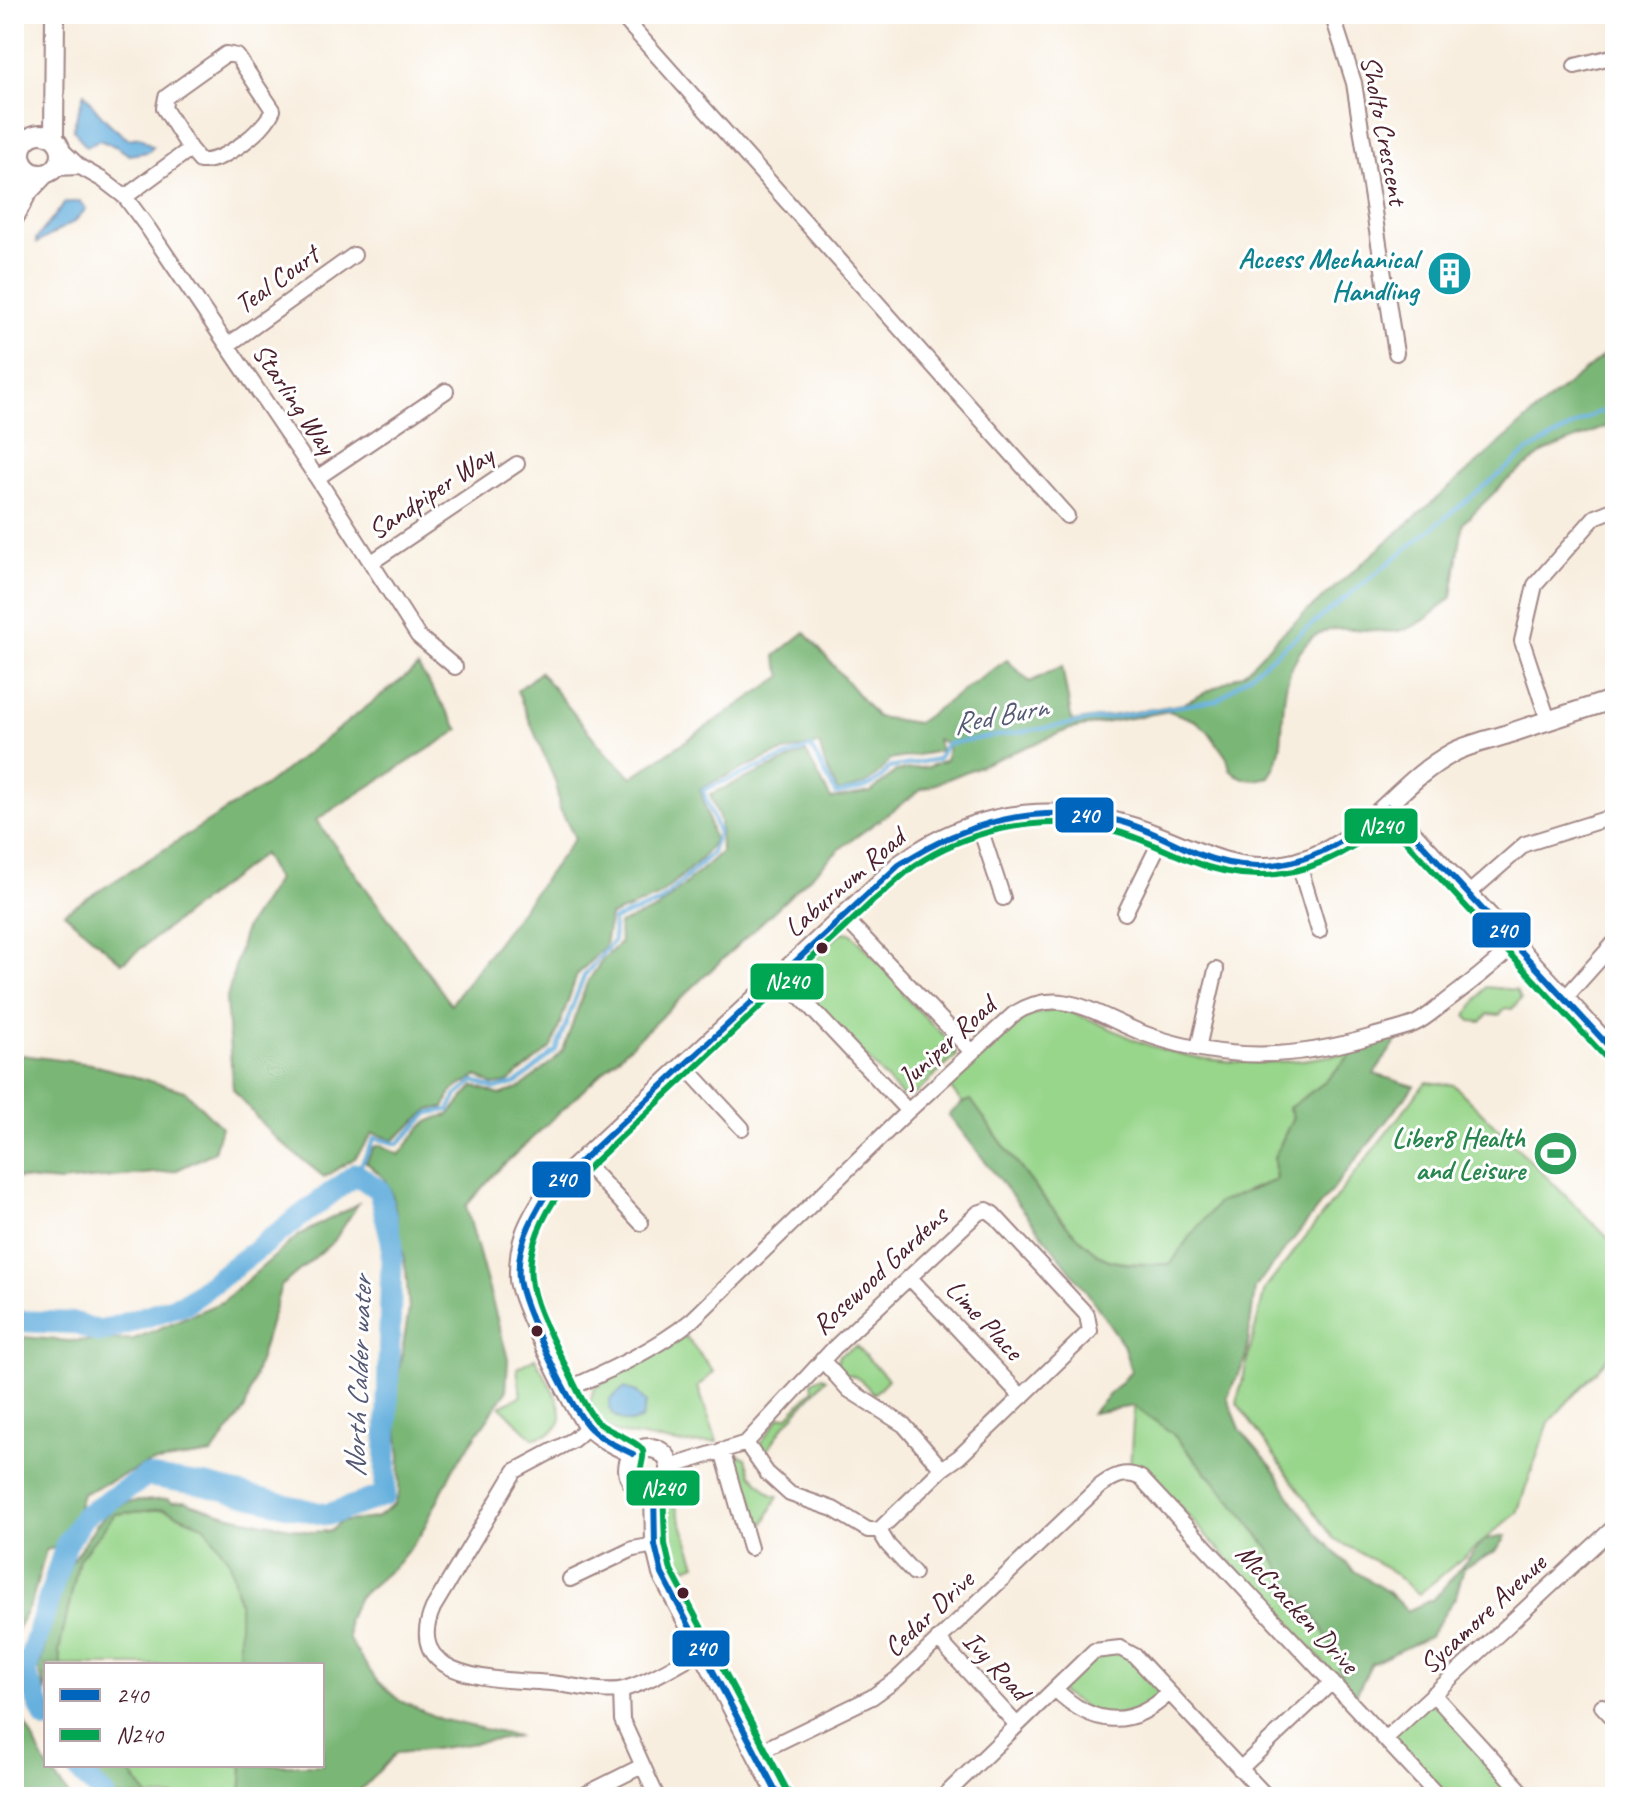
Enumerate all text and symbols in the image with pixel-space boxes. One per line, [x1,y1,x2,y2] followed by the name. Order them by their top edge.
[1353,53,1417,210] street label: Sholto Crescent
[227,235,328,322] street label: Teal Court
[1238,241,1423,308] place label: Access Mechanical Handling
[1425,250,1473,298] building icon: Access Mechanical Handling
[245,336,346,462] street label: Starling Way
[361,436,502,547] street label: Sandpiper Way
[950,687,1053,743] water label: Red Burn
[1054,796,1115,834] line badge: 240
[1069,802,1101,830] text: 240
[1343,807,1419,845] line badge: N240
[1359,813,1405,841] text: N240
[777,818,915,944] street label: Laburnum Road
[1471,911,1532,949] line badge: 240
[1487,917,1519,945] text: 240
[814,940,830,956] unlabelled marker
[749,962,825,1001] line badge: N240
[765,968,811,996] text: N240
[889,986,1005,1096] street label: Juniper Road
[1392,1120,1528,1187] place label: Liber8 Health and Leisure
[1532,1129,1580,1177] sports icon: Liber8 Health and Leisure
[531,1160,592,1199] line badge: 240
[546,1166,578,1194] text: 240
[804,1197,956,1342] street label: Rosewood Gardens
[336,1271,381,1478] water label: North Calder water
[938,1272,1032,1368] street label: Lime Place
[529,1323,545,1339] unlabelled marker
[625,1469,701,1507] line badge: N240
[641,1475,687,1503] text: N240
[1229,1536,1368,1682] street label: McCracken Drive
[1412,1544,1554,1681] street label: Sycamore Avenue
[876,1561,982,1664] street label: Cedar Drive
[675,1585,691,1601] unlabelled marker
[955,1623,1040,1711] street label: Ivy Road
[671,1629,731,1668] line badge: 240
[686,1635,718,1663] text: 240
[44,1663,324,1767] legend
[116,1680,151,1710] text: 240
[116,1720,165,1750] text: N240

